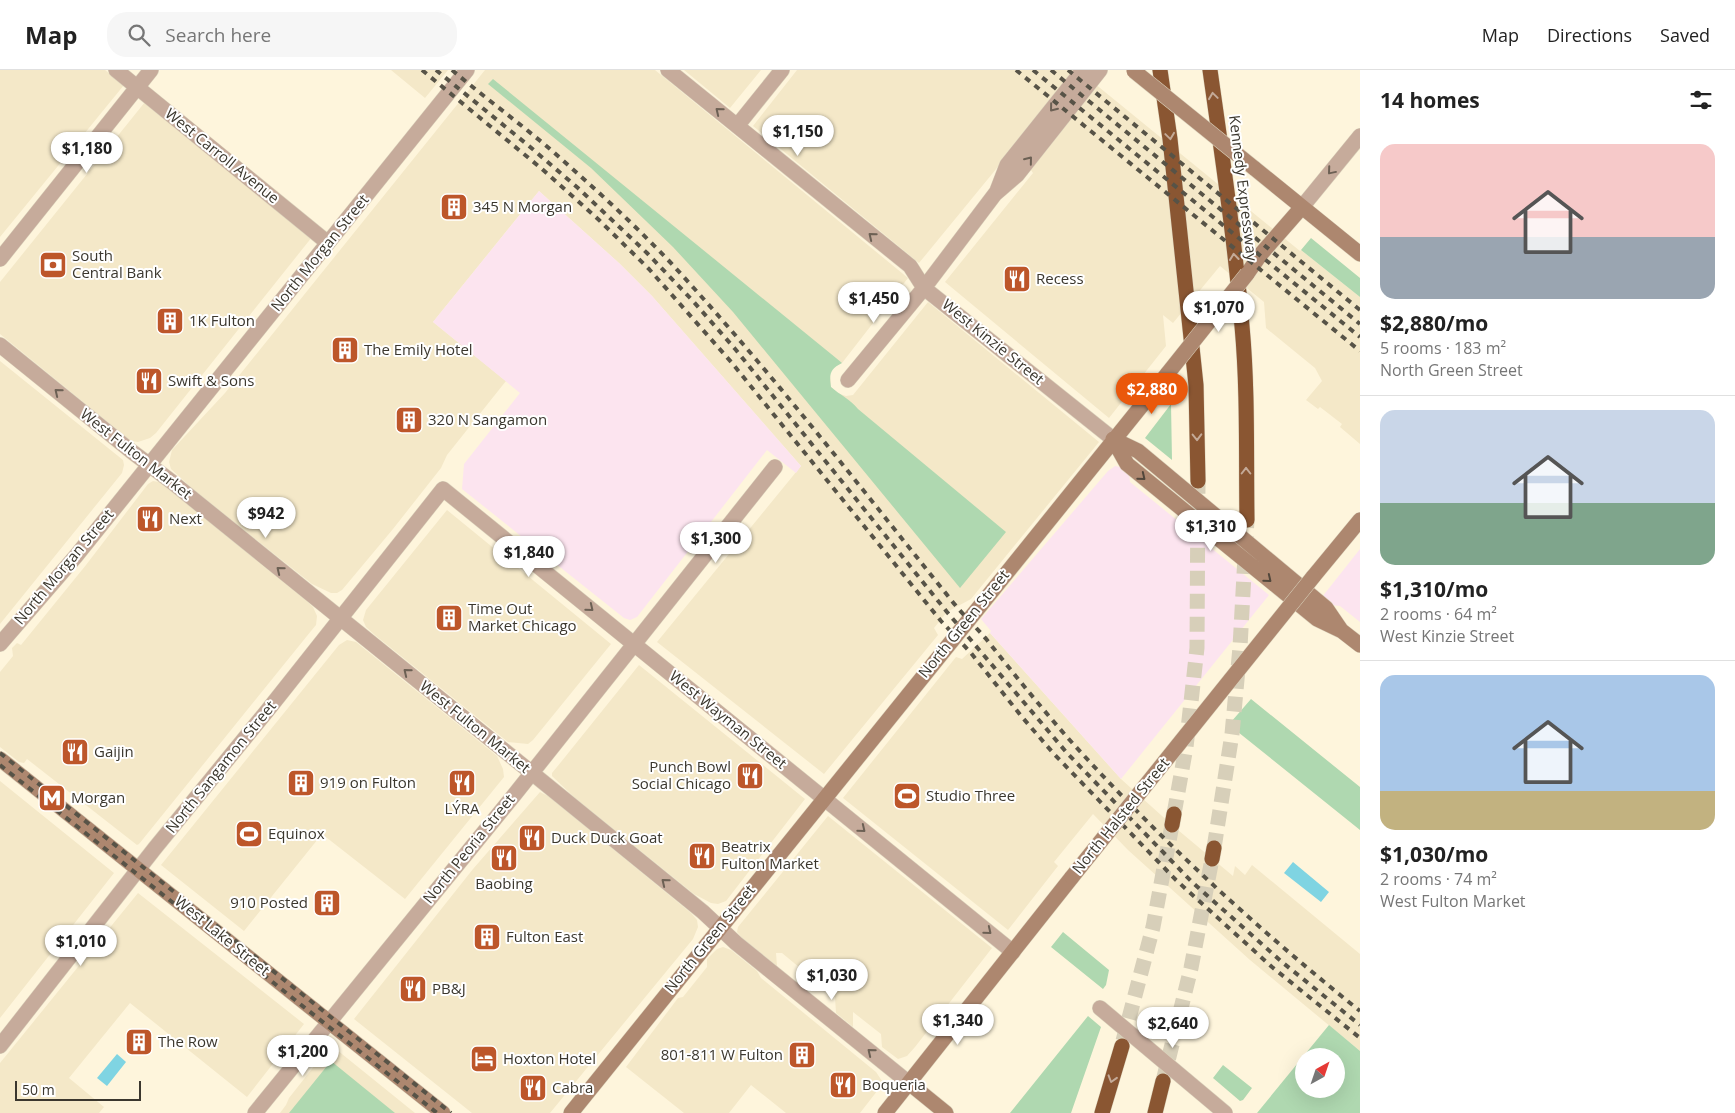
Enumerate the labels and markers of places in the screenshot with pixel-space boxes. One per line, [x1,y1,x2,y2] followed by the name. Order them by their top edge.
[757,114,839,157] pin: $1,150
[46,132,128,174] pin: $1,180
[439,192,469,222] building icon: 345 N Morgan
[473,196,572,216] place label: 345 N Morgan
[72,245,162,282] place label: South Central Bank
[38,250,68,280] bank icon: South Central Bank
[1002,264,1032,294] restaurant icon: Recess
[1036,268,1084,288] place label: Recess
[833,282,915,324] pin: $1,450
[1178,290,1260,333] pin: $1,070
[155,306,185,336] building icon: 1K Fulton
[189,310,255,330] place label: 1K Fulton
[330,335,360,365] building icon: The Emily Hotel
[364,339,473,359] place label: The Emily Hotel
[134,366,164,396] restaurant icon: Swift & Sons
[168,370,254,390] place label: Swift & Sons
[1111,372,1193,415] pin: $2,880
[394,405,424,435] building icon: 320 N Sangamon
[428,409,547,429] place label: 320 N Sangamon
[236,496,296,539] pin: $942
[135,504,165,534] restaurant icon: Next
[169,508,202,528] place label: Next
[1170,510,1252,552] pin: $1,310
[675,522,757,564] pin: $1,300
[488,536,570,578] pin: $1,840
[468,598,577,635] place label: Time Out Market Chicago
[434,603,464,633] building icon: Time Out Market Chicago
[60,737,90,767] restaurant icon: Gaijin
[94,741,134,761] place label: Gaijin
[632,756,731,793] place label: Punch Bowl Social Chicago
[735,761,765,791] restaurant icon: Punch Bowl Social Chicago
[286,768,316,798] building icon: 919 on Fulton
[447,768,477,798] restaurant icon: LÝRA
[320,772,416,792] place label: 919 on Fulton
[892,781,922,811] sports icon: Studio Three
[37,783,67,813] metro station icon: Morgan
[926,785,1015,805] place label: Studio Three
[71,787,125,807] place label: Morgan
[445,798,480,818] place label: LÝRA
[234,819,264,849] sports icon: Equinox
[268,823,325,843] place label: Equinox
[517,823,547,853] restaurant icon: Duck Duck Goat
[551,827,663,847] place label: Duck Duck Goat
[721,836,819,873] place label: Beatrix Fulton Market
[687,841,717,871] restaurant icon: Beatrix Fulton Market
[489,843,519,873] restaurant icon: Baobing
[475,873,533,893] place label: Baobing
[312,888,342,918] building icon: 910 Posted
[230,892,308,912] place label: 910 Posted
[472,922,502,952] building icon: Fulton East
[40,924,122,967] pin: $1,010
[506,926,583,946] place label: Fulton East
[791,958,873,1001] pin: $1,030
[398,974,428,1004] restaurant icon: PB&J
[432,978,466,998] place label: PB&J
[917,1004,999,1046] pin: $1,340
[1132,1006,1214,1049] pin: $2,640
[124,1027,154,1057] building icon: The Row
[158,1031,218,1051] place label: The Row
[262,1034,344,1077] pin: $1,200
[787,1040,817,1070] building icon: 801-811 W Fulton
[469,1044,499,1074] hotel icon: Hoxton Hotel
[661,1044,783,1064] place label: 801-811 W Fulton
[503,1048,596,1068] place label: Hoxton Hotel
[828,1070,858,1100] restaurant icon: Boqueria
[518,1073,548,1103] restaurant icon: Cabra
[862,1074,926,1094] place label: Boqueria
[552,1077,593,1097] place label: Cabra

